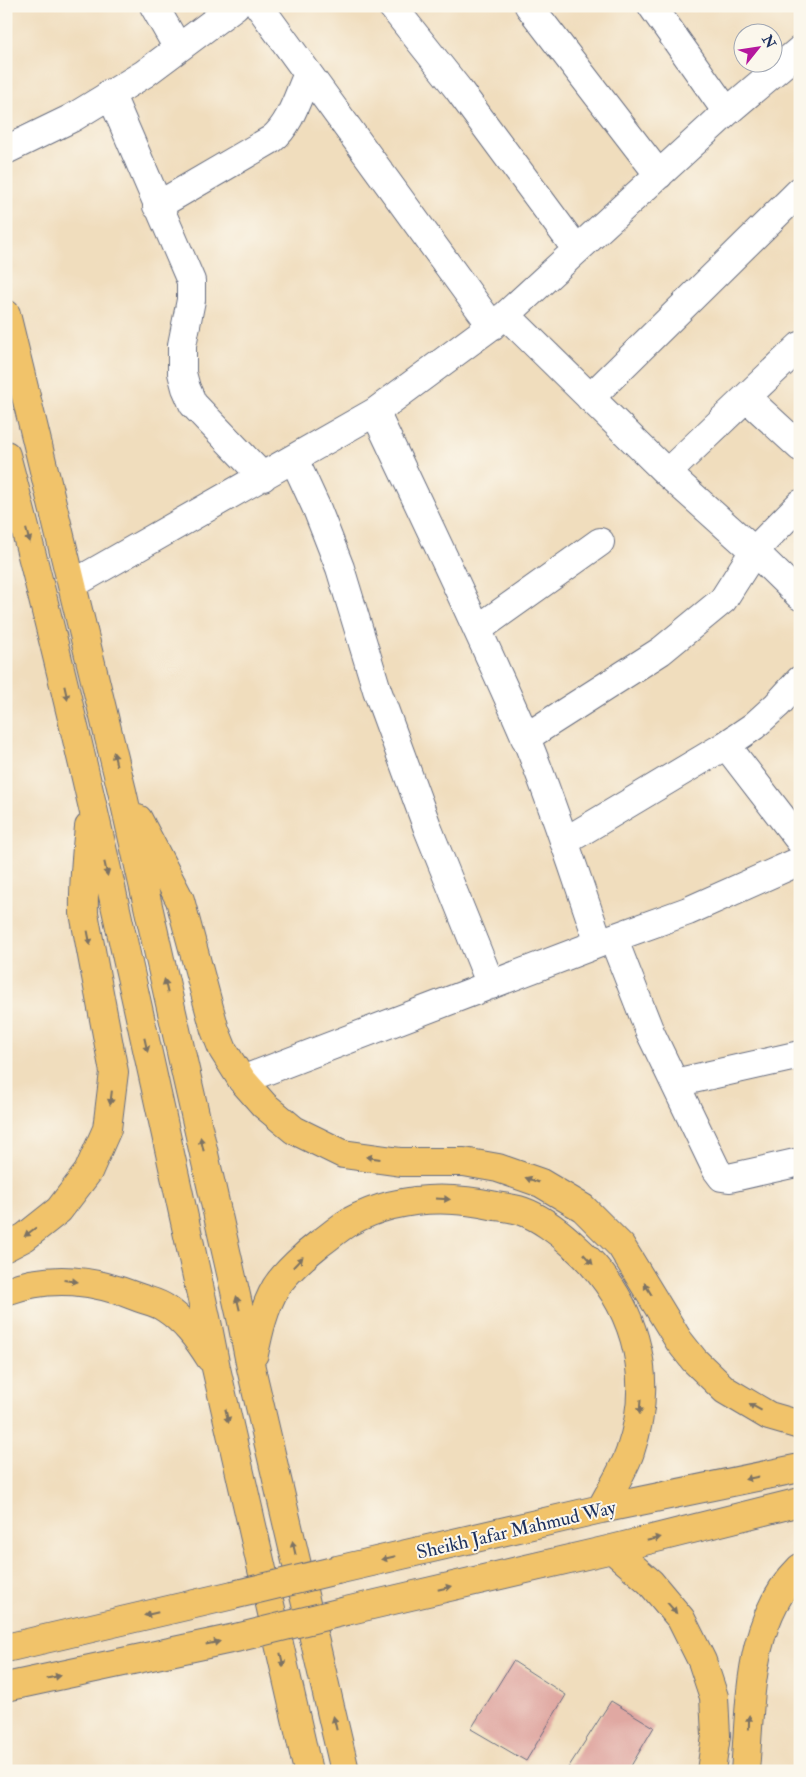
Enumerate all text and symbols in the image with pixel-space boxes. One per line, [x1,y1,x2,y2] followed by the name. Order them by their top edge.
[734,22,784,72] north arrow
[758,31,780,52] text: N
[24,528,32,543] one-way arrow
[62,686,70,701] one-way arrow
[111,752,119,767] one-way arrow
[102,861,110,876] one-way arrow
[85,931,93,946] one-way arrow
[162,977,170,993] one-way arrow
[142,1037,150,1053] one-way arrow
[107,1090,115,1106] one-way arrow
[198,1137,206,1152] one-way arrow
[364,1154,380,1162] one-way arrow
[524,1176,539,1184] one-way arrow
[435,1195,451,1203] one-way arrow
[24,1227,37,1238] one-way arrow
[582,1252,594,1264] one-way arrow
[292,1257,304,1269] one-way arrow
[63,1277,79,1285] one-way arrow
[644,1282,653,1295] one-way arrow
[234,1295,242,1310] one-way arrow
[635,1399,643,1415] one-way arrow
[748,1403,761,1412] one-way arrow
[223,1408,231,1423] one-way arrow
[744,1474,760,1482] one-way arrow
[414,1495,619,1565] street label: Sheikh Jafar Mahmud Way
[646,1535,661,1543] one-way arrow
[290,1540,298,1555] one-way arrow
[381,1554,396,1562] one-way arrow
[437,1584,452,1592] one-way arrow
[666,1602,677,1614] one-way arrow
[144,1610,159,1618] one-way arrow
[205,1639,221,1647] one-way arrow
[278,1652,286,1667] one-way arrow
[46,1673,62,1681] one-way arrow
[745,1714,753,1730] one-way arrow
[330,1715,338,1731] one-way arrow

